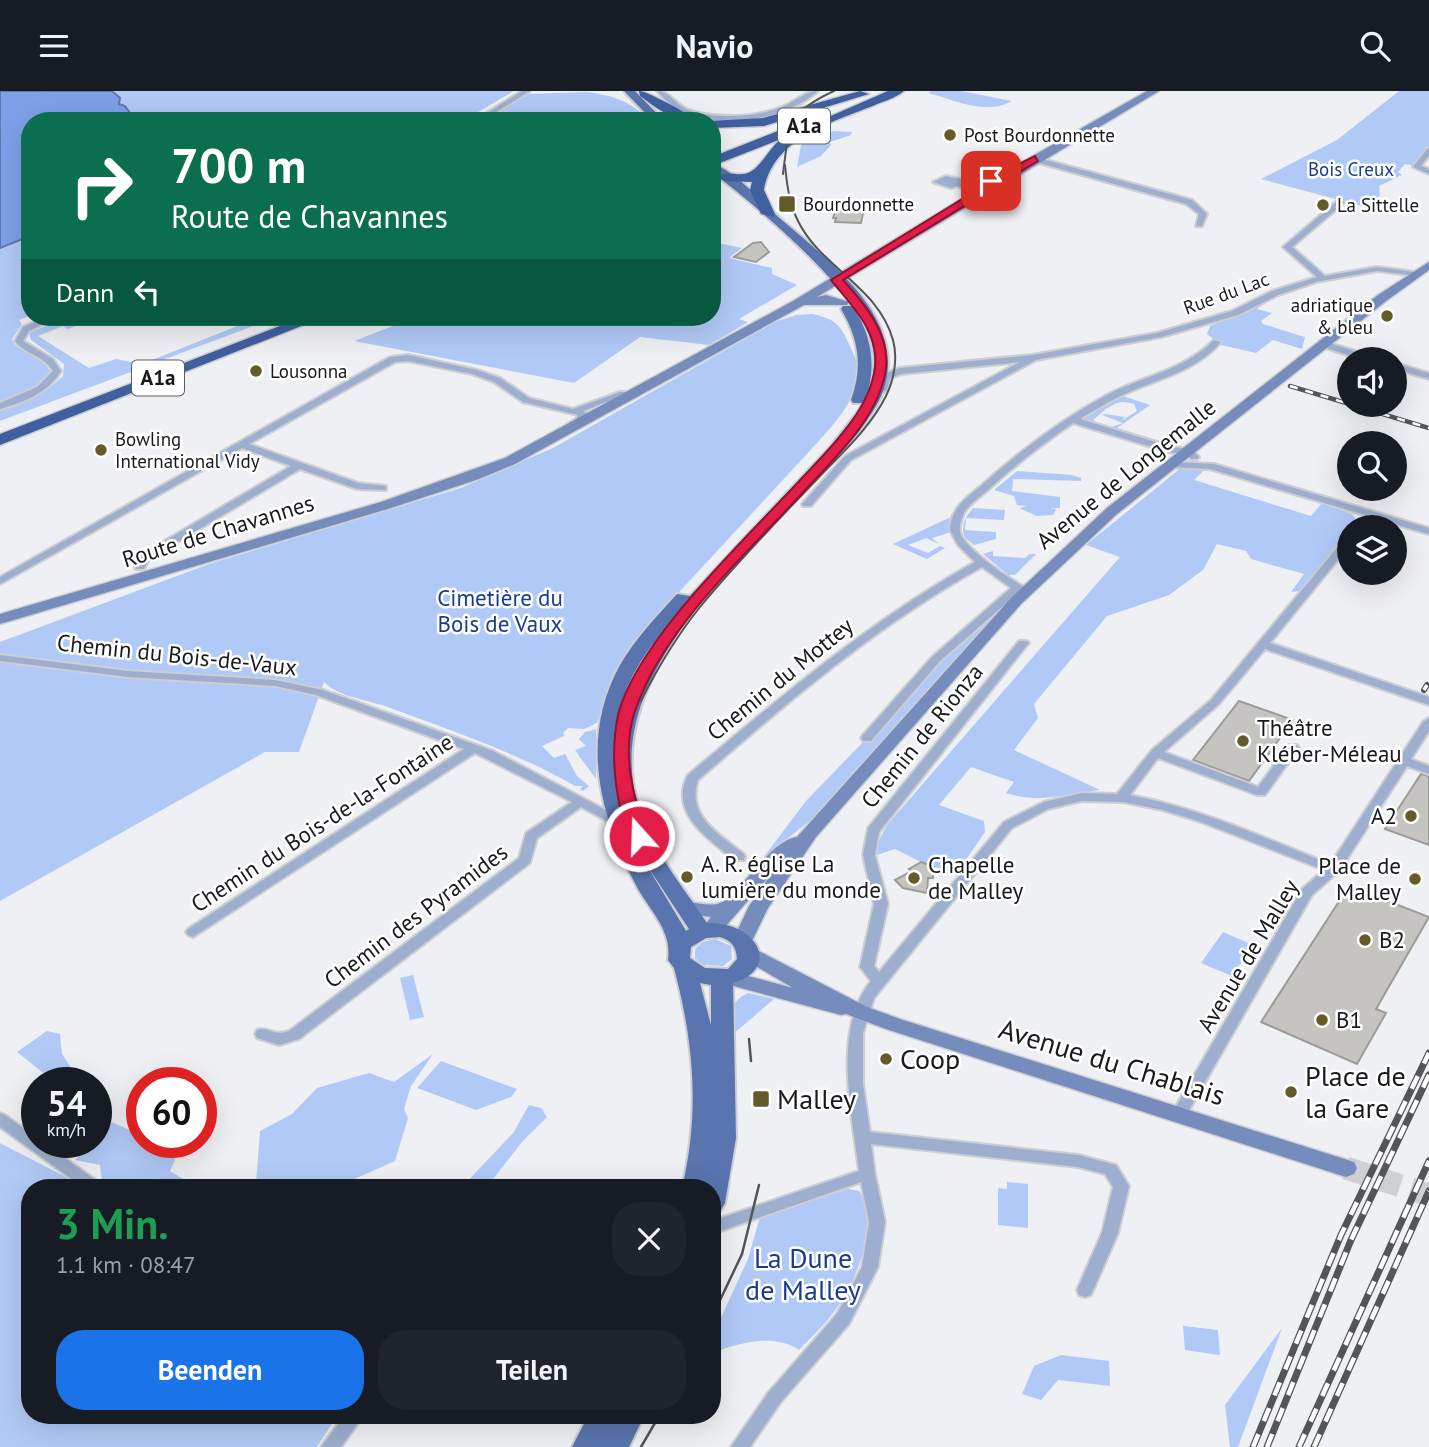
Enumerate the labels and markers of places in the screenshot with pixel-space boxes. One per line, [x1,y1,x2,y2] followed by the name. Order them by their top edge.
[964,123,1115,147] place label: Post Bourdonnette
[942,127,958,143] marker: Post Bourdonnette
[961,151,1021,211] pin
[803,192,914,216] place label: Bourdonnette
[1337,193,1419,217] place label: La Sittelle
[777,194,797,214] marker: Bourdonnette
[1315,197,1331,213] marker: La Sittelle
[1291,293,1373,339] place label: adriatique & bleu
[1379,308,1395,324] marker: adriatique & bleu
[270,359,348,383] place label: Lousonna
[248,363,264,379] marker: Lousonna
[115,427,260,473] place label: Bowling International Vidy
[93,442,109,458] marker: Bowling International Vidy
[1257,713,1402,768] place label: Théâtre Kléber-Méleau
[1235,733,1251,749] marker: Théâtre Kléber-Méleau
[1371,801,1397,830] place label: A2
[1403,808,1419,824] marker: A2
[701,849,881,904] place label: A. R. église La lumière du monde
[928,850,1023,905] place label: Chapelle de Malley
[1318,851,1401,906] place label: Place de Malley
[679,869,695,885] marker: A. R. église La lumière du monde
[906,870,922,886] marker: Chapelle de Malley
[1407,871,1423,887] marker: Place de Malley
[1379,925,1405,954] place label: B2
[1357,932,1373,948] marker: B2
[1336,1005,1362,1034] place label: B1
[1314,1012,1330,1028] marker: B1
[900,1040,960,1077] place label: Coop
[878,1051,894,1067] marker: Coop
[1305,1057,1406,1126] place label: Place de la Gare
[777,1080,856,1117] place label: Malley
[1283,1084,1299,1100] marker: Place de la Gare
[751,1089,771,1109] marker: Malley

